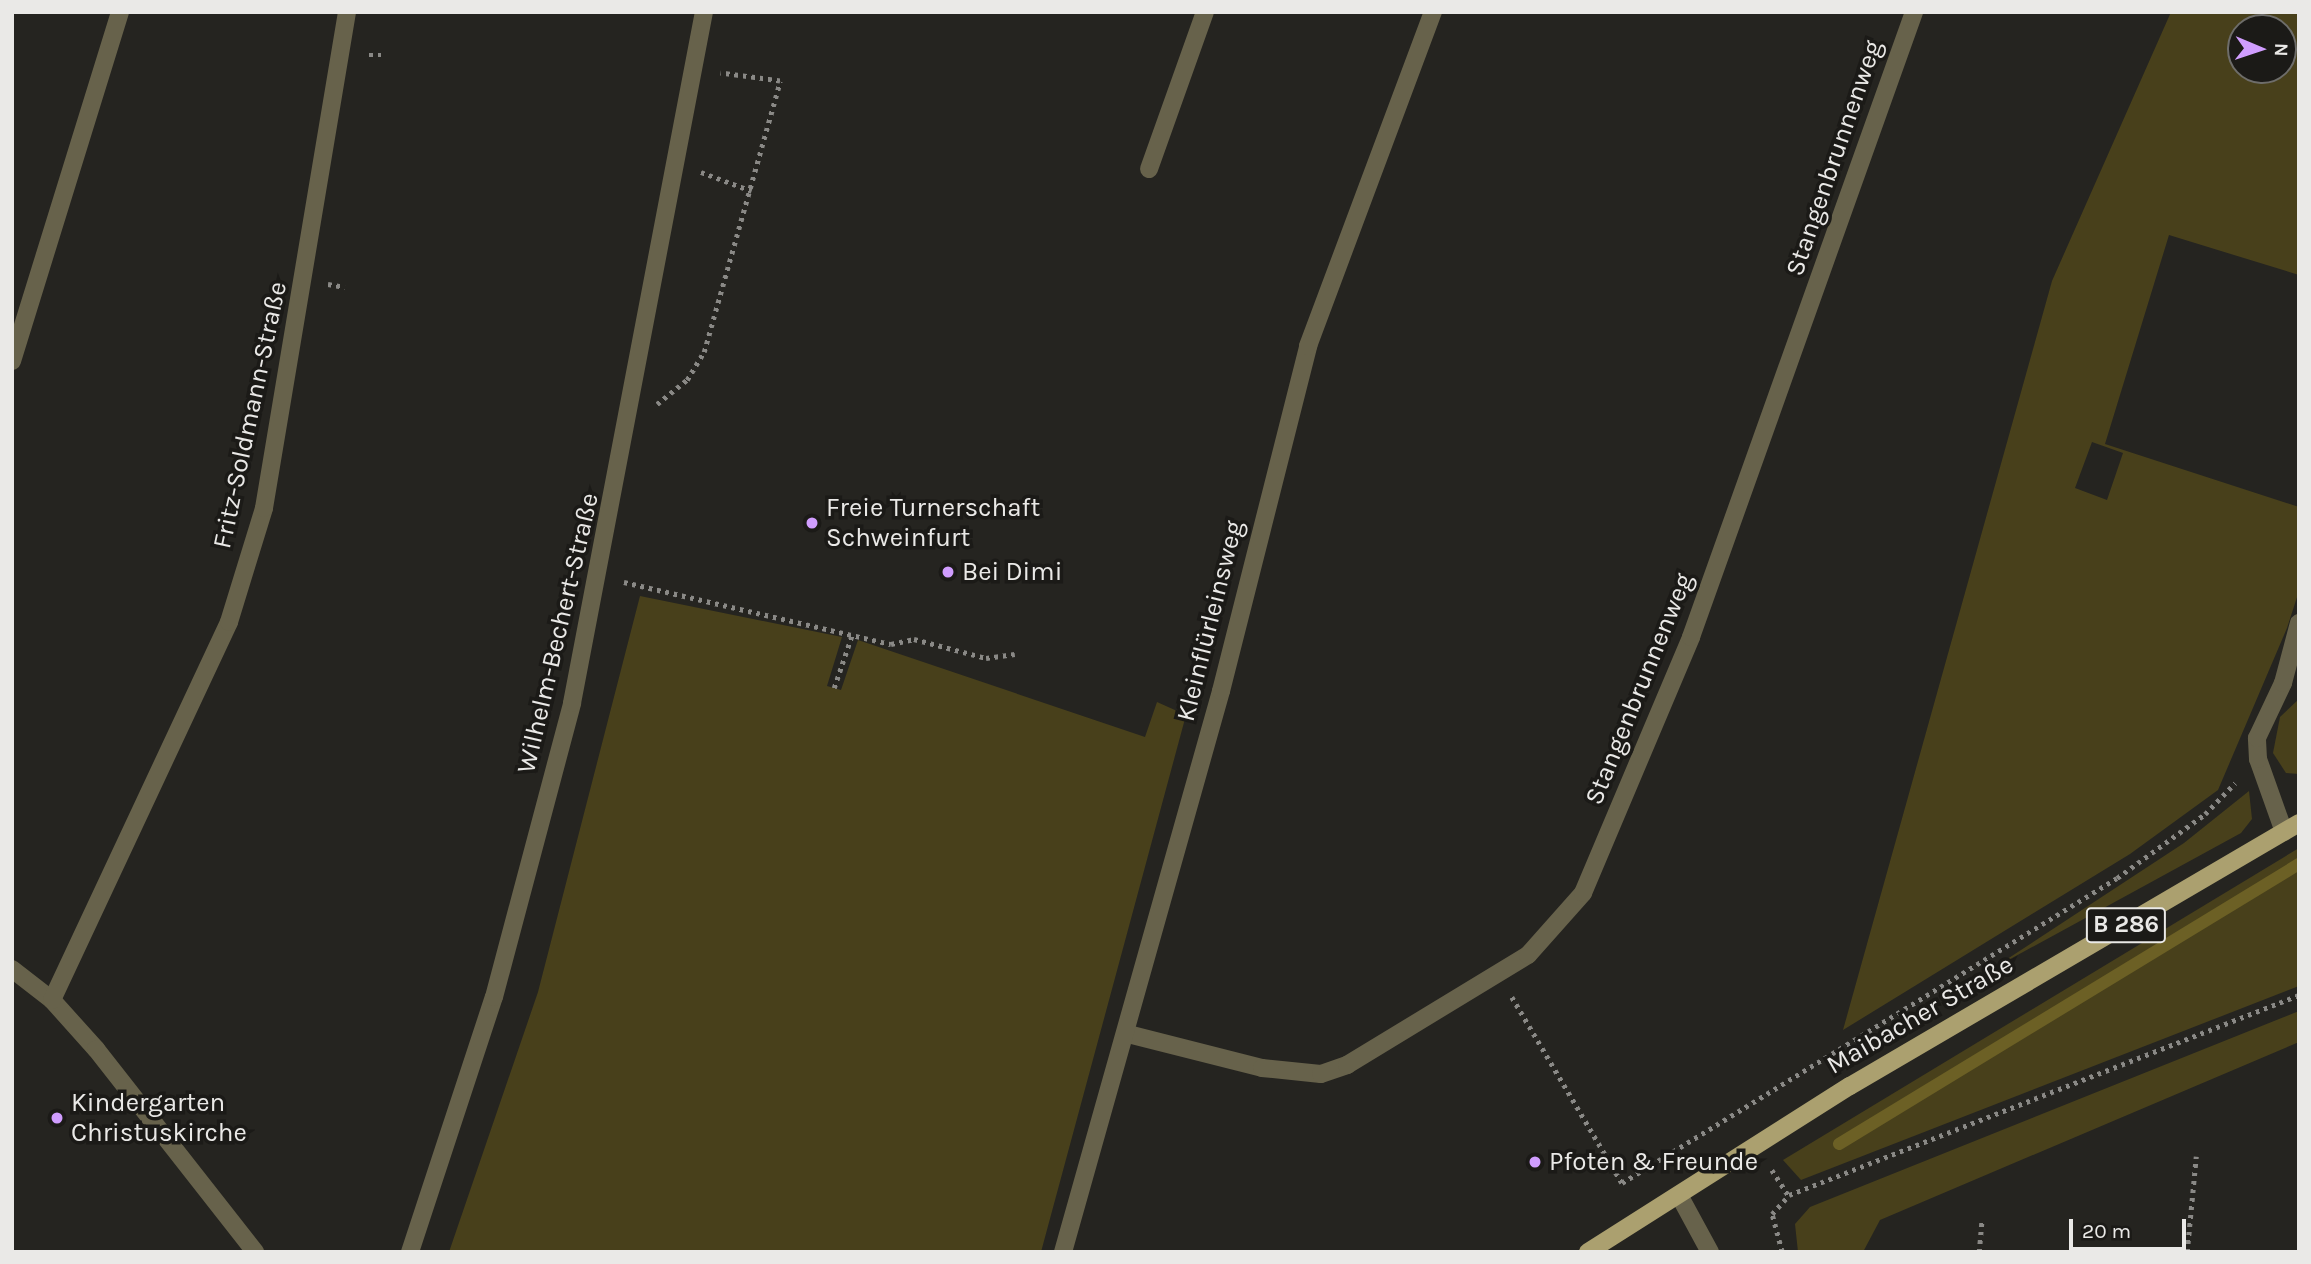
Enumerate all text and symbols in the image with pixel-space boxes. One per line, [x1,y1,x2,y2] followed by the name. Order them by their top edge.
[2227,14,2297,84] north arrow
[1779,36,1889,280] street label: Stangenbrunnenweg
[2270,42,2292,57] text: N
[206,279,294,551] street label: Fritz-Soldmann-Straße
[511,490,605,776] street label: Wilhelm-Bechert-Straße
[826,492,1040,554] place label: Freie Turnerschaft Schweinfurt
[804,515,820,531] marker: Freie Turnerschaft Schweinfurt
[1170,517,1250,725] street label: Kleinflürleinsweg
[962,556,1062,588] place label: Bei Dimi
[940,564,956,580] marker: Bei Dimi
[1578,569,1700,809] street label: Stangenbrunnenweg
[2086,904,2166,945] road number: B 286
[1821,949,2019,1081] street label: Maibacher Straße
[71,1087,247,1148] place label: Kindergarten Christuskirche
[49,1110,65,1126] marker: Kindergarten Christuskirche
[1549,1146,1758,1178] place label: Pfoten & Freunde
[1527,1154,1543,1170] marker: Pfoten & Freunde
[2073,1204,2190,1248] scale bar
[2082,1219,2131,1243] text: 20 m

